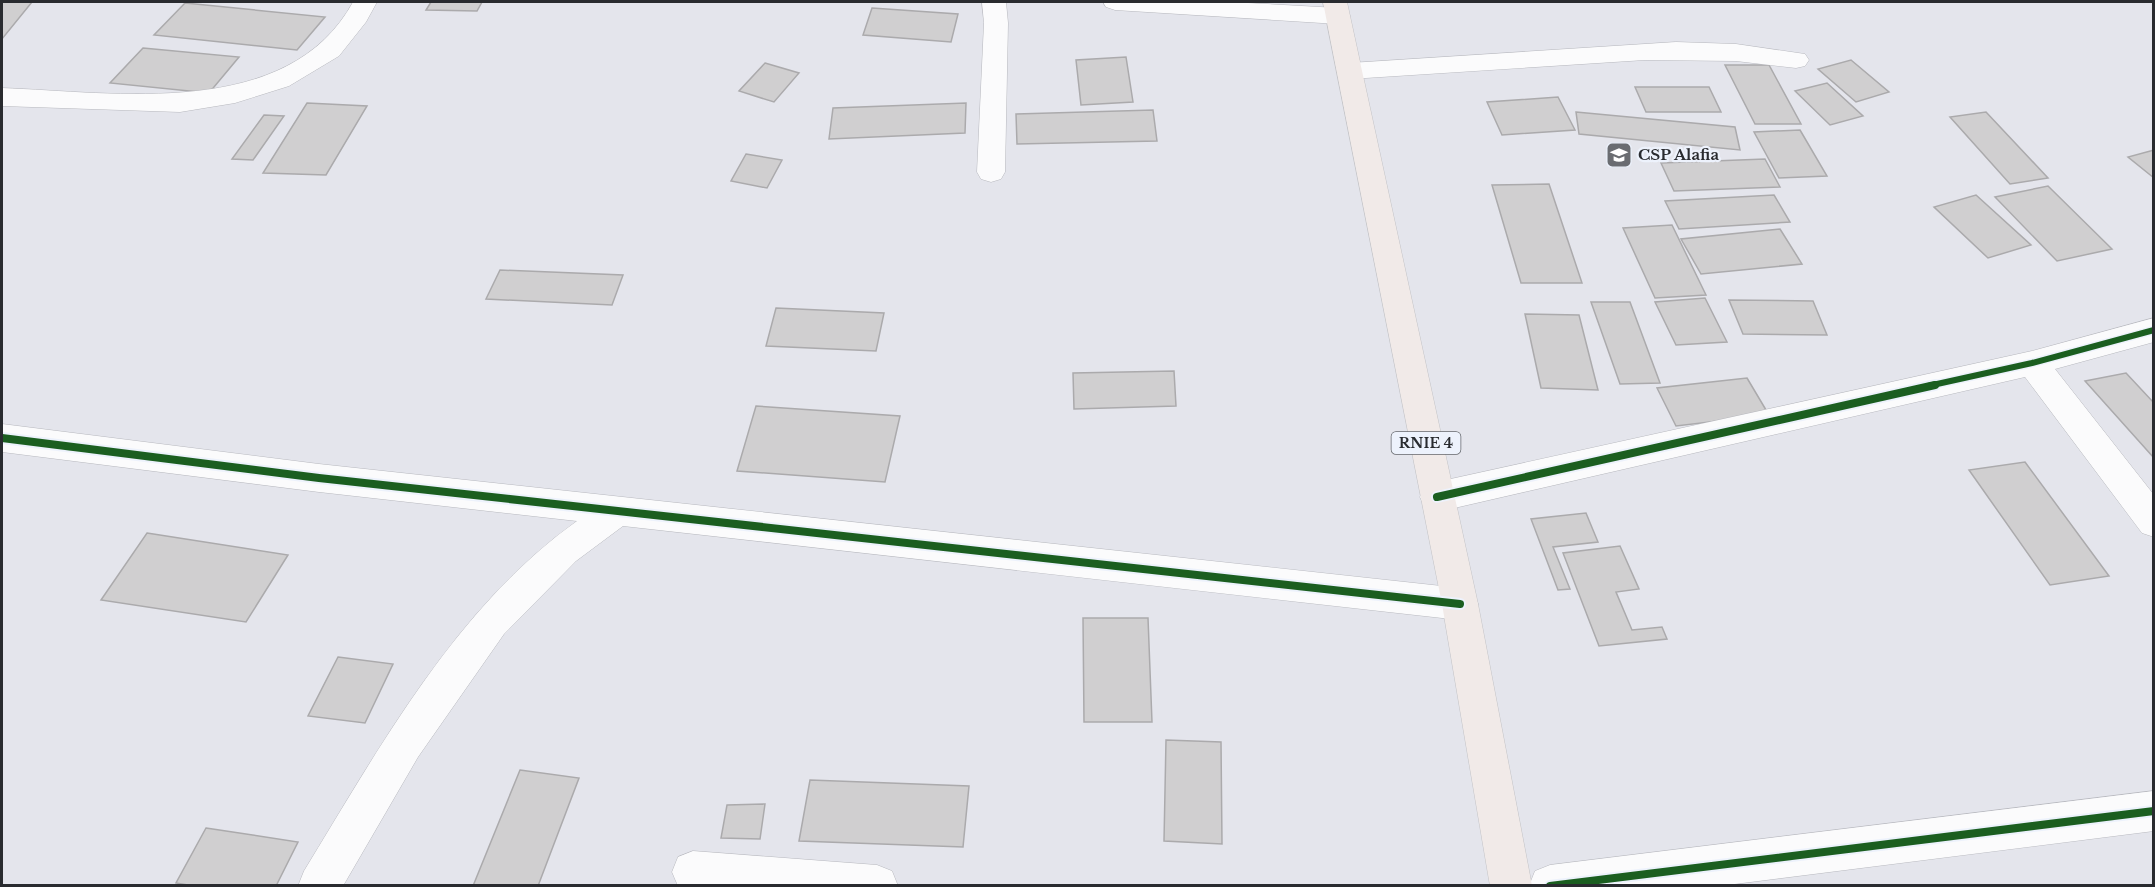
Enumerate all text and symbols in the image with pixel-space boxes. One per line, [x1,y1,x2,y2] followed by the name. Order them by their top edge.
[1604,140,1634,170] school or university icon: CSP Alafia
[1638,145,1719,164] place label: CSP Alafia
[1392,432,1460,454] road number: RNIE 4

